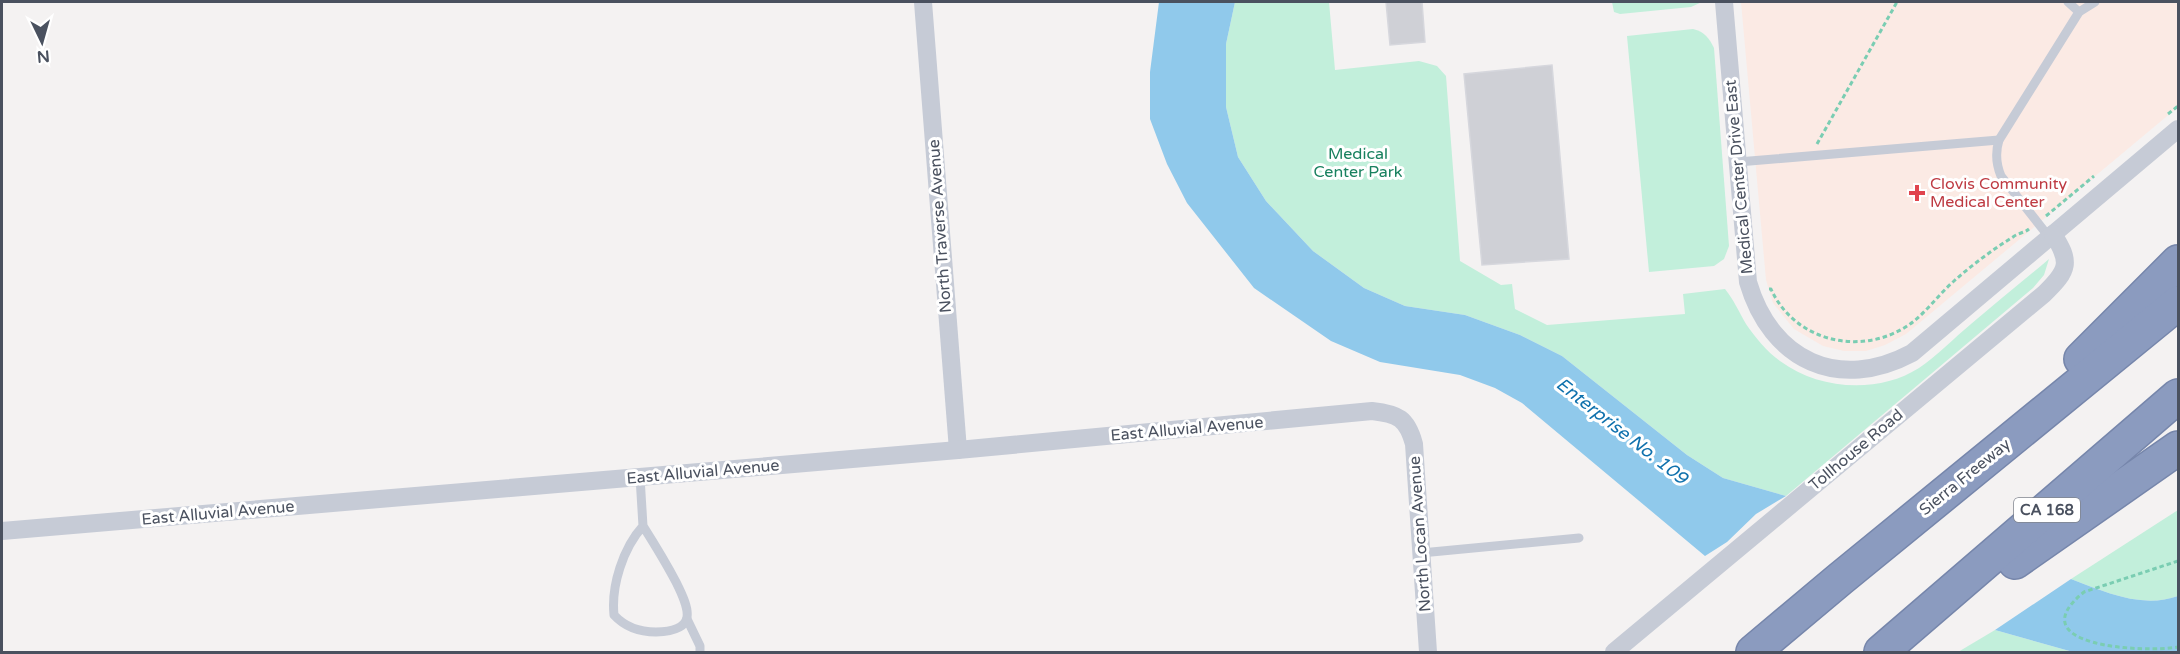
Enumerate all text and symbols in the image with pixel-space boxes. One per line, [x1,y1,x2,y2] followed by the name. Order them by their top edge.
[12,12,72,72] north arrow
[36,45,50,66] text: N
[1721,79,1757,275] street label: Medical Center Drive East
[924,139,956,313] street label: North Traverse Avenue
[1314,144,1403,182] park label: Medical Center Park
[1930,174,2067,212] place label: Clovis Community Medical Center
[1908,184,1926,202] marker: Clovis Community Medical Center
[1552,373,1693,490] water label: Enterprise No. 109
[1805,405,1907,495] street label: Tollhouse Road
[1110,412,1264,446] street label: East Alluvial Avenue
[1915,434,2015,520] street label: Sierra Freeway
[626,455,780,489] street label: East Alluvial Avenue
[1405,455,1435,613] street label: North Locan Avenue
[141,496,295,530] street label: East Alluvial Avenue
[2014,498,2080,522] road number: CA 168

